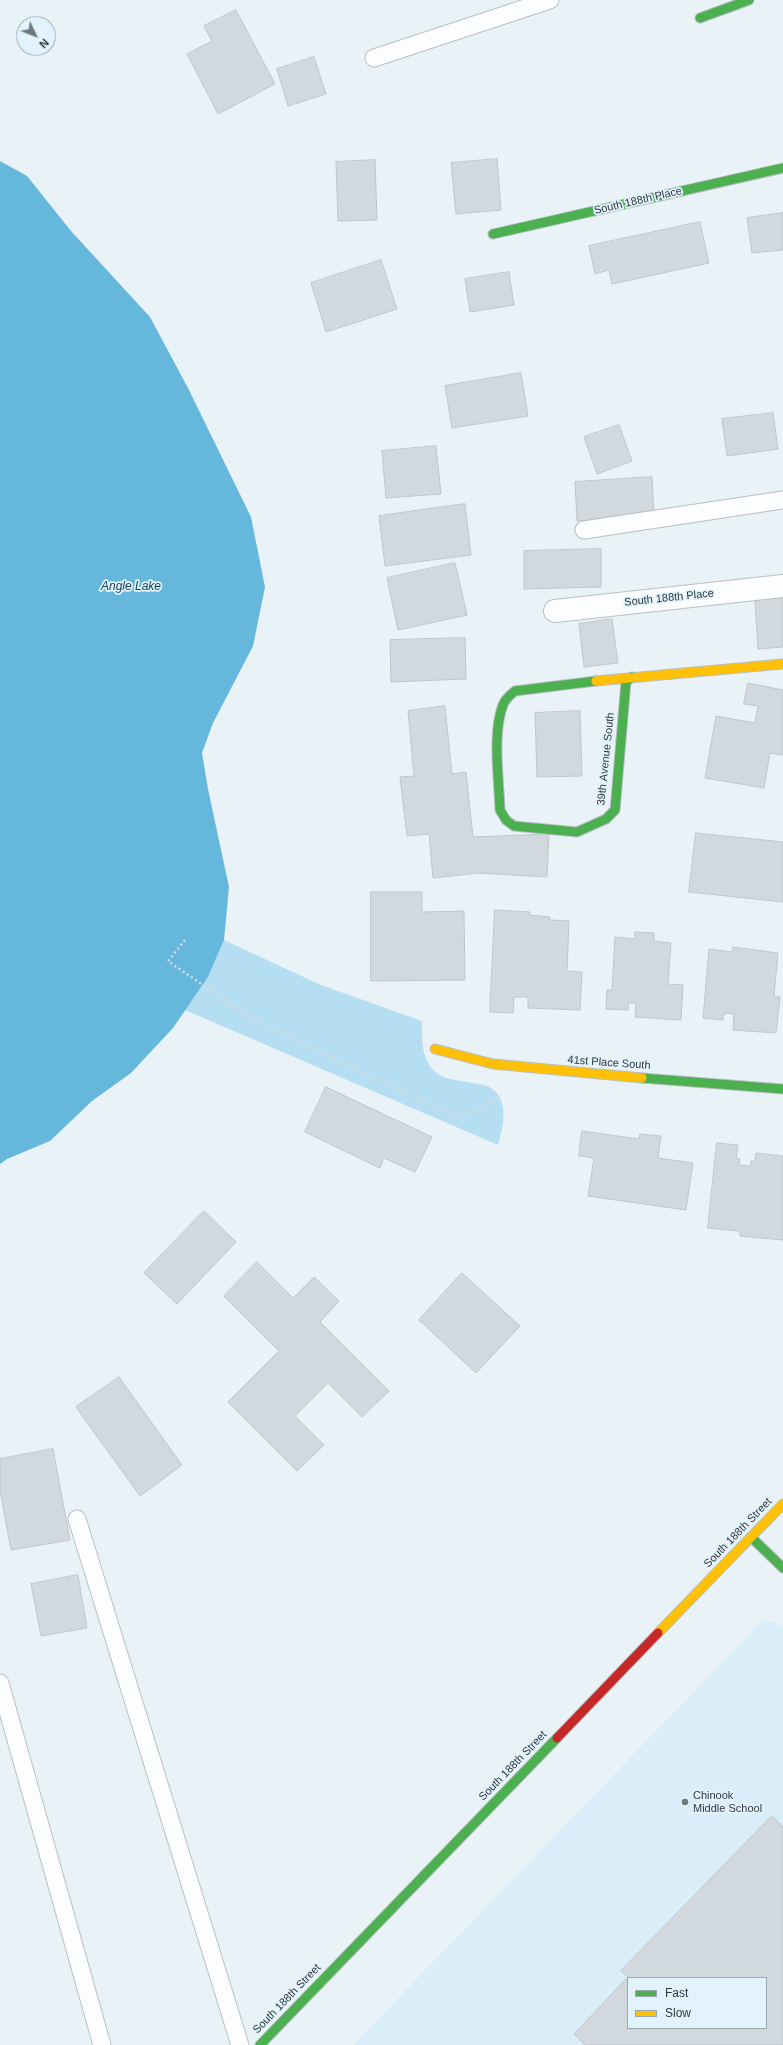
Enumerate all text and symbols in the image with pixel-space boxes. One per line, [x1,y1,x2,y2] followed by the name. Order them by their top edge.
[16,16,56,56] north arrow
[37,36,51,50] text: N
[593,184,683,218] street label: South 188th Place
[101,580,161,594] water label: Angle Lake
[624,587,714,609] street label: South 188th Place
[595,712,617,806] street label: 39th Avenue South
[567,1054,651,1072] street label: 41st Place South
[701,1495,775,1571] street label: South 188th Street
[476,1728,550,1804] street label: South 188th Street
[693,1789,762,1815] place label: Chinook Middle School
[680,1797,690,1807] marker: Chinook Middle School
[250,1961,324,2037] street label: South 188th Street
[627,1977,767,2029] legend
[665,1986,688,2000] text: Fast
[665,2006,691,2020] text: Slow

